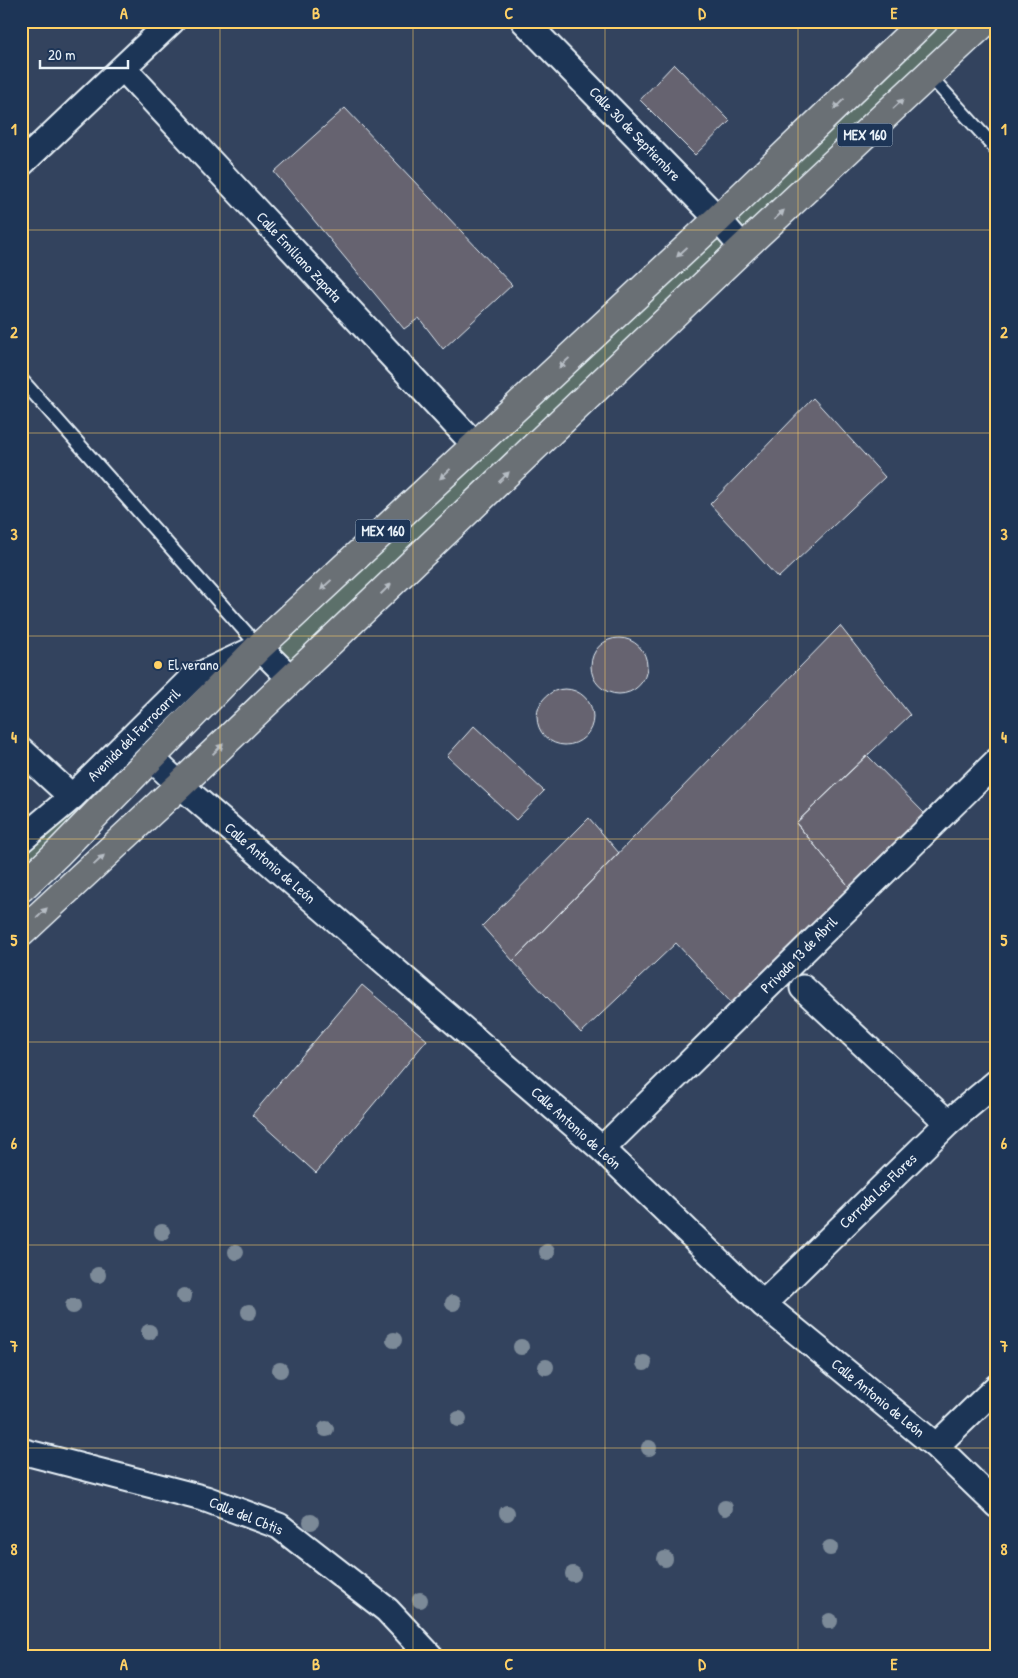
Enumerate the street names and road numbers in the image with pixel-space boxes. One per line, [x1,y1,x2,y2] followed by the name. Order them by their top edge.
[585,82,686,186] street label: Calle 30 de Septiembre
[838,124,892,146] road number: MEX 160
[252,207,347,307] street label: Calle Emiliano Zapata
[356,520,410,542] road number: MEX 160
[82,683,185,786] street label: Avenida del Ferrocarril
[220,817,321,908] street label: Calle Antonio de León
[756,912,842,998] street label: Privada 13 de Abril
[527,1081,626,1174] street label: Calle Antonio de León
[834,1148,921,1233] street label: Cerrada Las Flores
[827,1353,930,1442] street label: Calle Antonio de León
[206,1491,286,1540] street label: Calle del Cbtis

